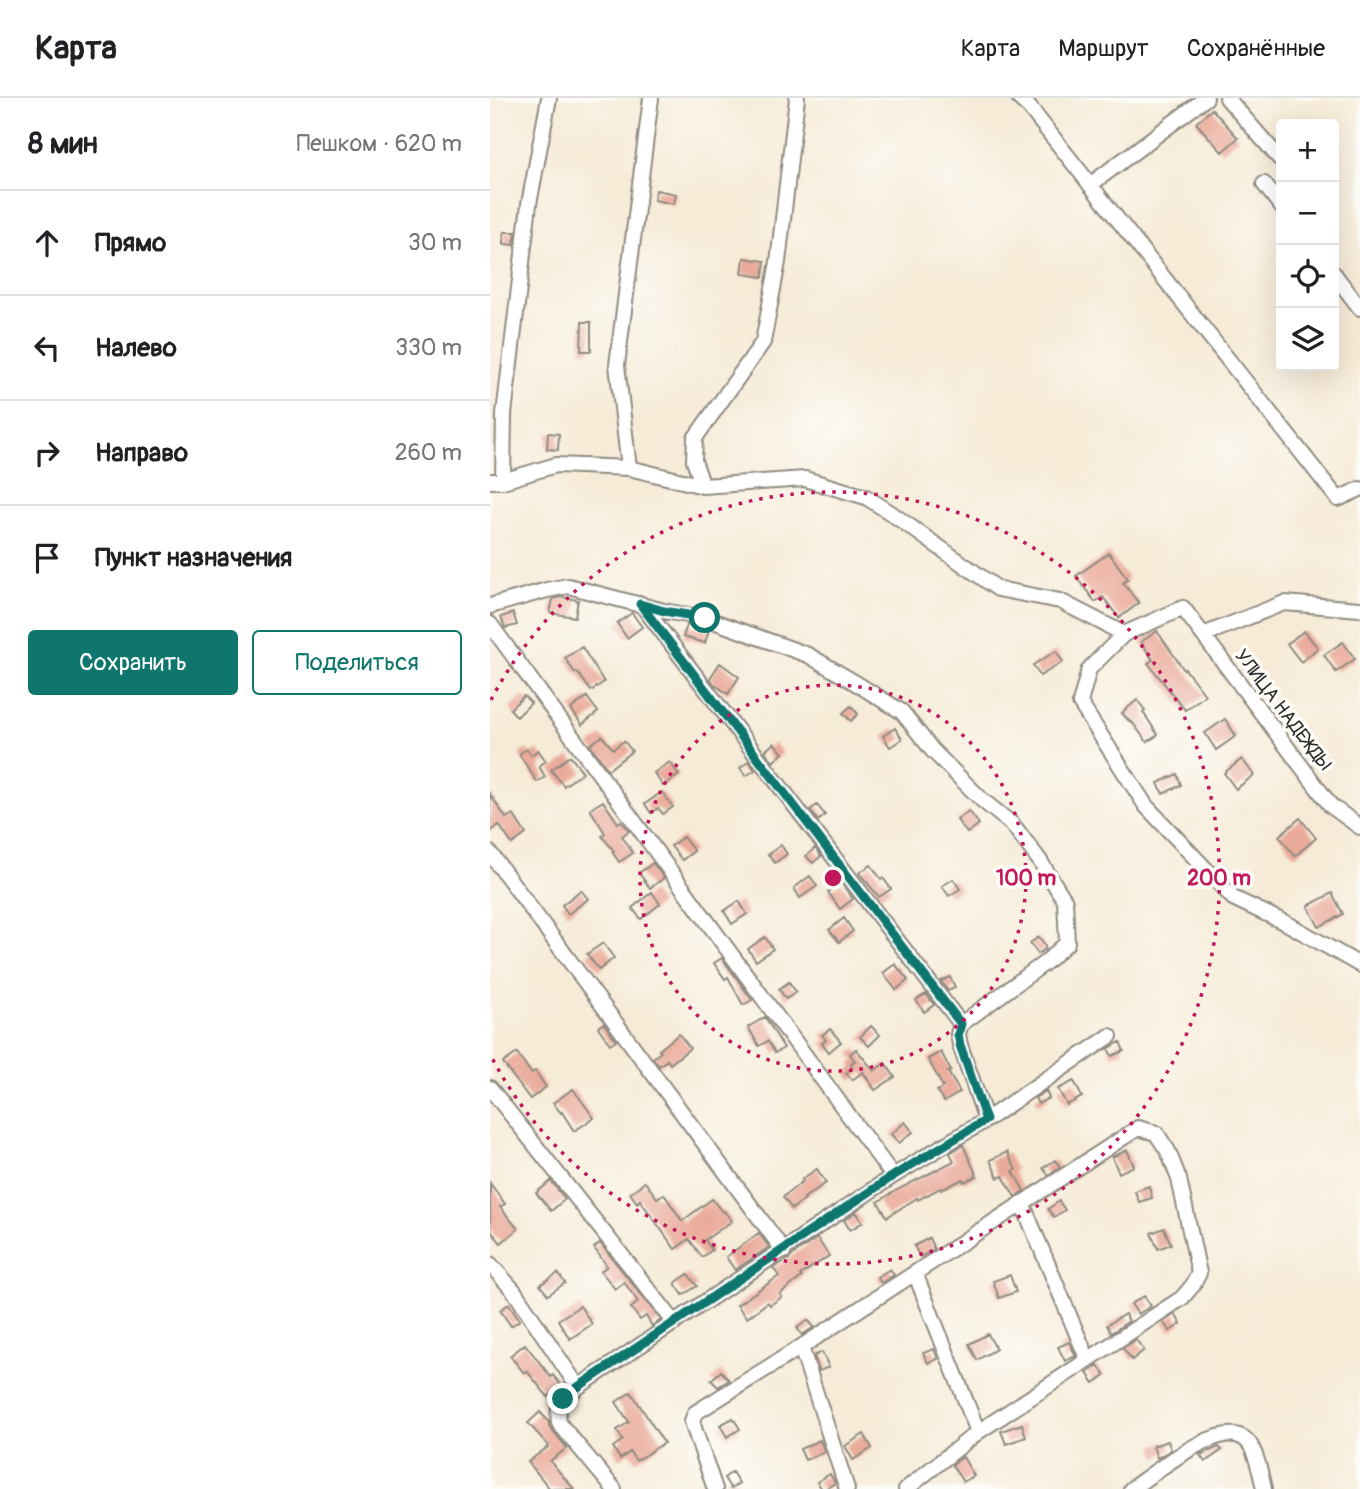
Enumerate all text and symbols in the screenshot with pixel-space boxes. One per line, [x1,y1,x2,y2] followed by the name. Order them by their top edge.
[35,28,117,69] text: Карта
[961,34,1020,63] text: Карта
[1058,34,1149,63] text: Маршрут
[1187,34,1325,63] text: Сохранённые
[1276,119,1339,371] map controls
[1276,119,1339,182] button: +
[28,125,98,162] text: 8 мин
[296,129,462,158] text: Пешком · 620 m
[1276,182,1339,245] button: −
[28,224,66,262] icon: ahead
[95,227,166,259] text: Прямо
[408,228,462,257] text: 30 m
[1276,245,1339,308] button: locate
[1276,308,1339,371] button: layers
[28,329,66,367] icon: left
[95,332,177,364] text: Налево
[395,333,462,362] text: 330 m
[28,434,66,472] icon: right
[95,437,188,469] text: Направо
[395,438,462,467] text: 260 m
[28,539,66,577] icon: arrive
[95,542,292,574] text: Пункт назначения
[689,602,720,633] route start
[28,630,238,695] button: Сохранить
[252,630,462,695] button: Поделиться
[1229,644,1337,776] street label: УЛИЦА НАДЕЖДЫ
[996,865,1056,892] text: 100 m
[1187,865,1251,892] text: 200 m
[821,866,845,890] centre of rings
[547,1383,578,1414] route end

